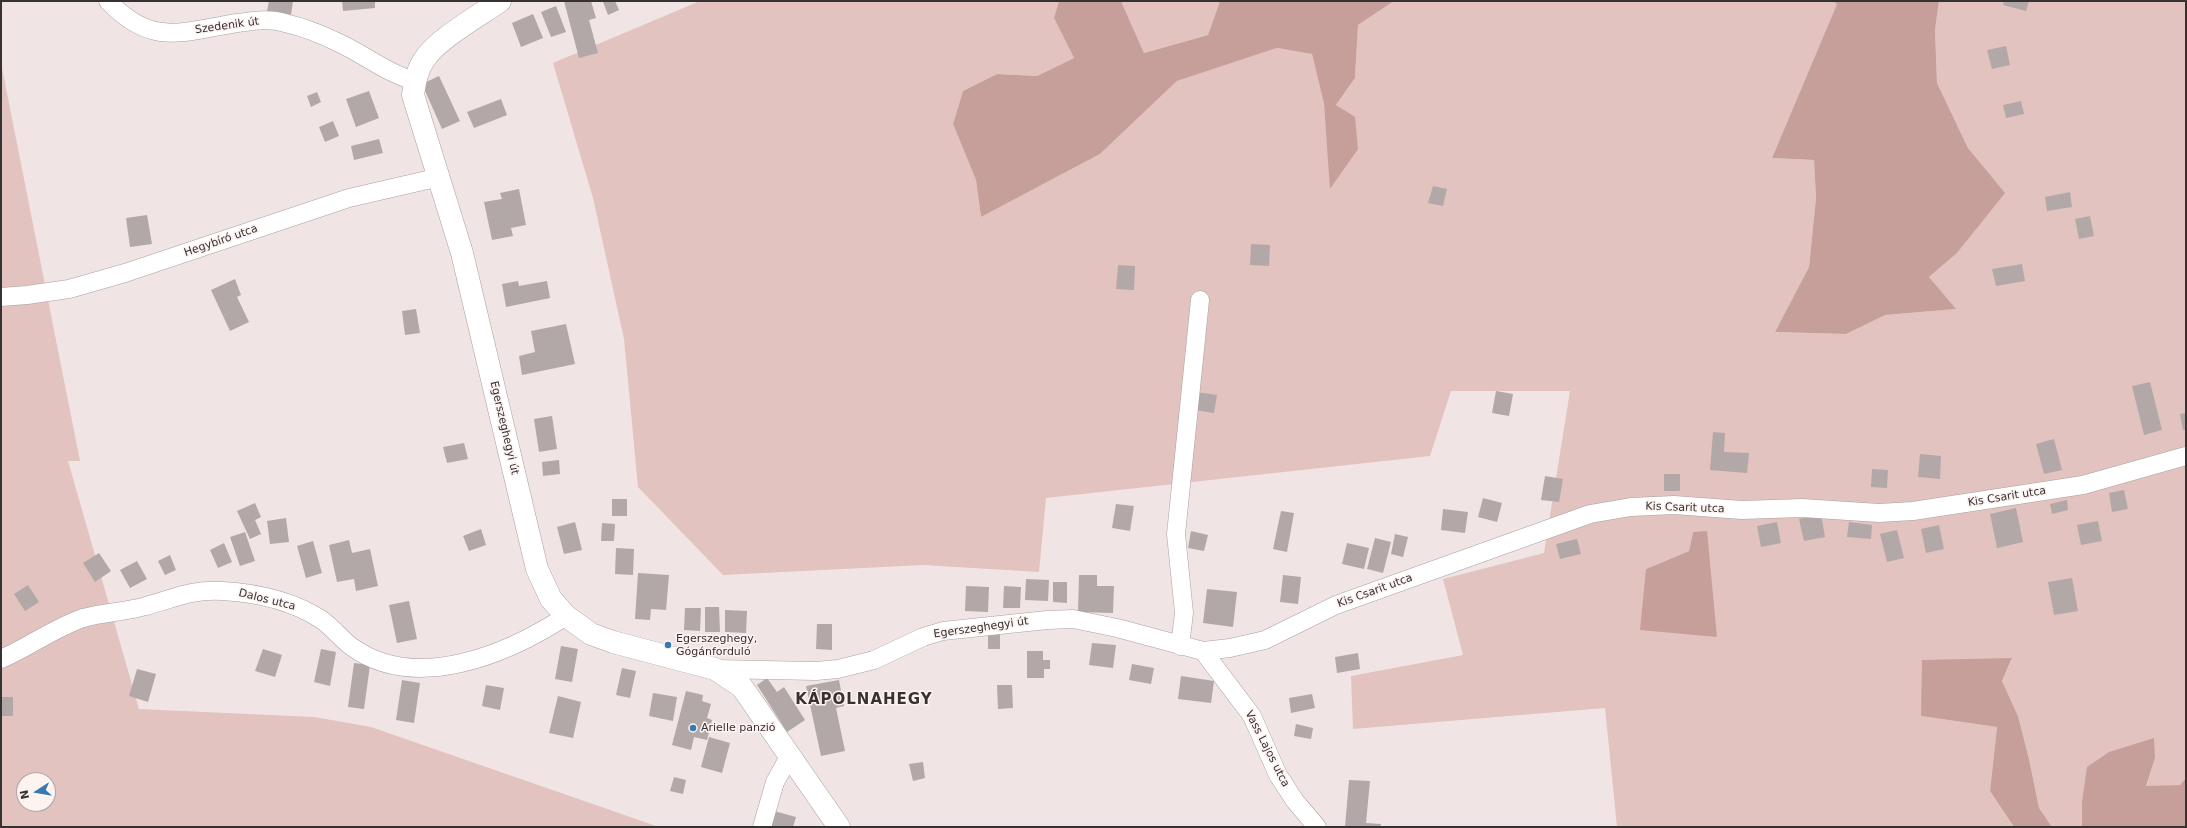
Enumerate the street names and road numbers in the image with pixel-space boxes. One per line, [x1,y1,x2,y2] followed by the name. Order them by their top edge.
[194,15,260,37] street label: Szedenik út
[182,222,260,260] street label: Hegybíró utca
[487,380,521,476] street label: Egerszeghegyi út
[1967,484,2047,510] street label: Kis Csarit utca
[1645,500,1725,516] street label: Kis Csarit utca
[1336,571,1414,611] street label: Kis Csarit utca
[237,587,297,613] street label: Dalos utca
[933,615,1029,641] street label: Egerszeghegyi út
[1242,708,1292,790] street label: Vass Lajos utca

